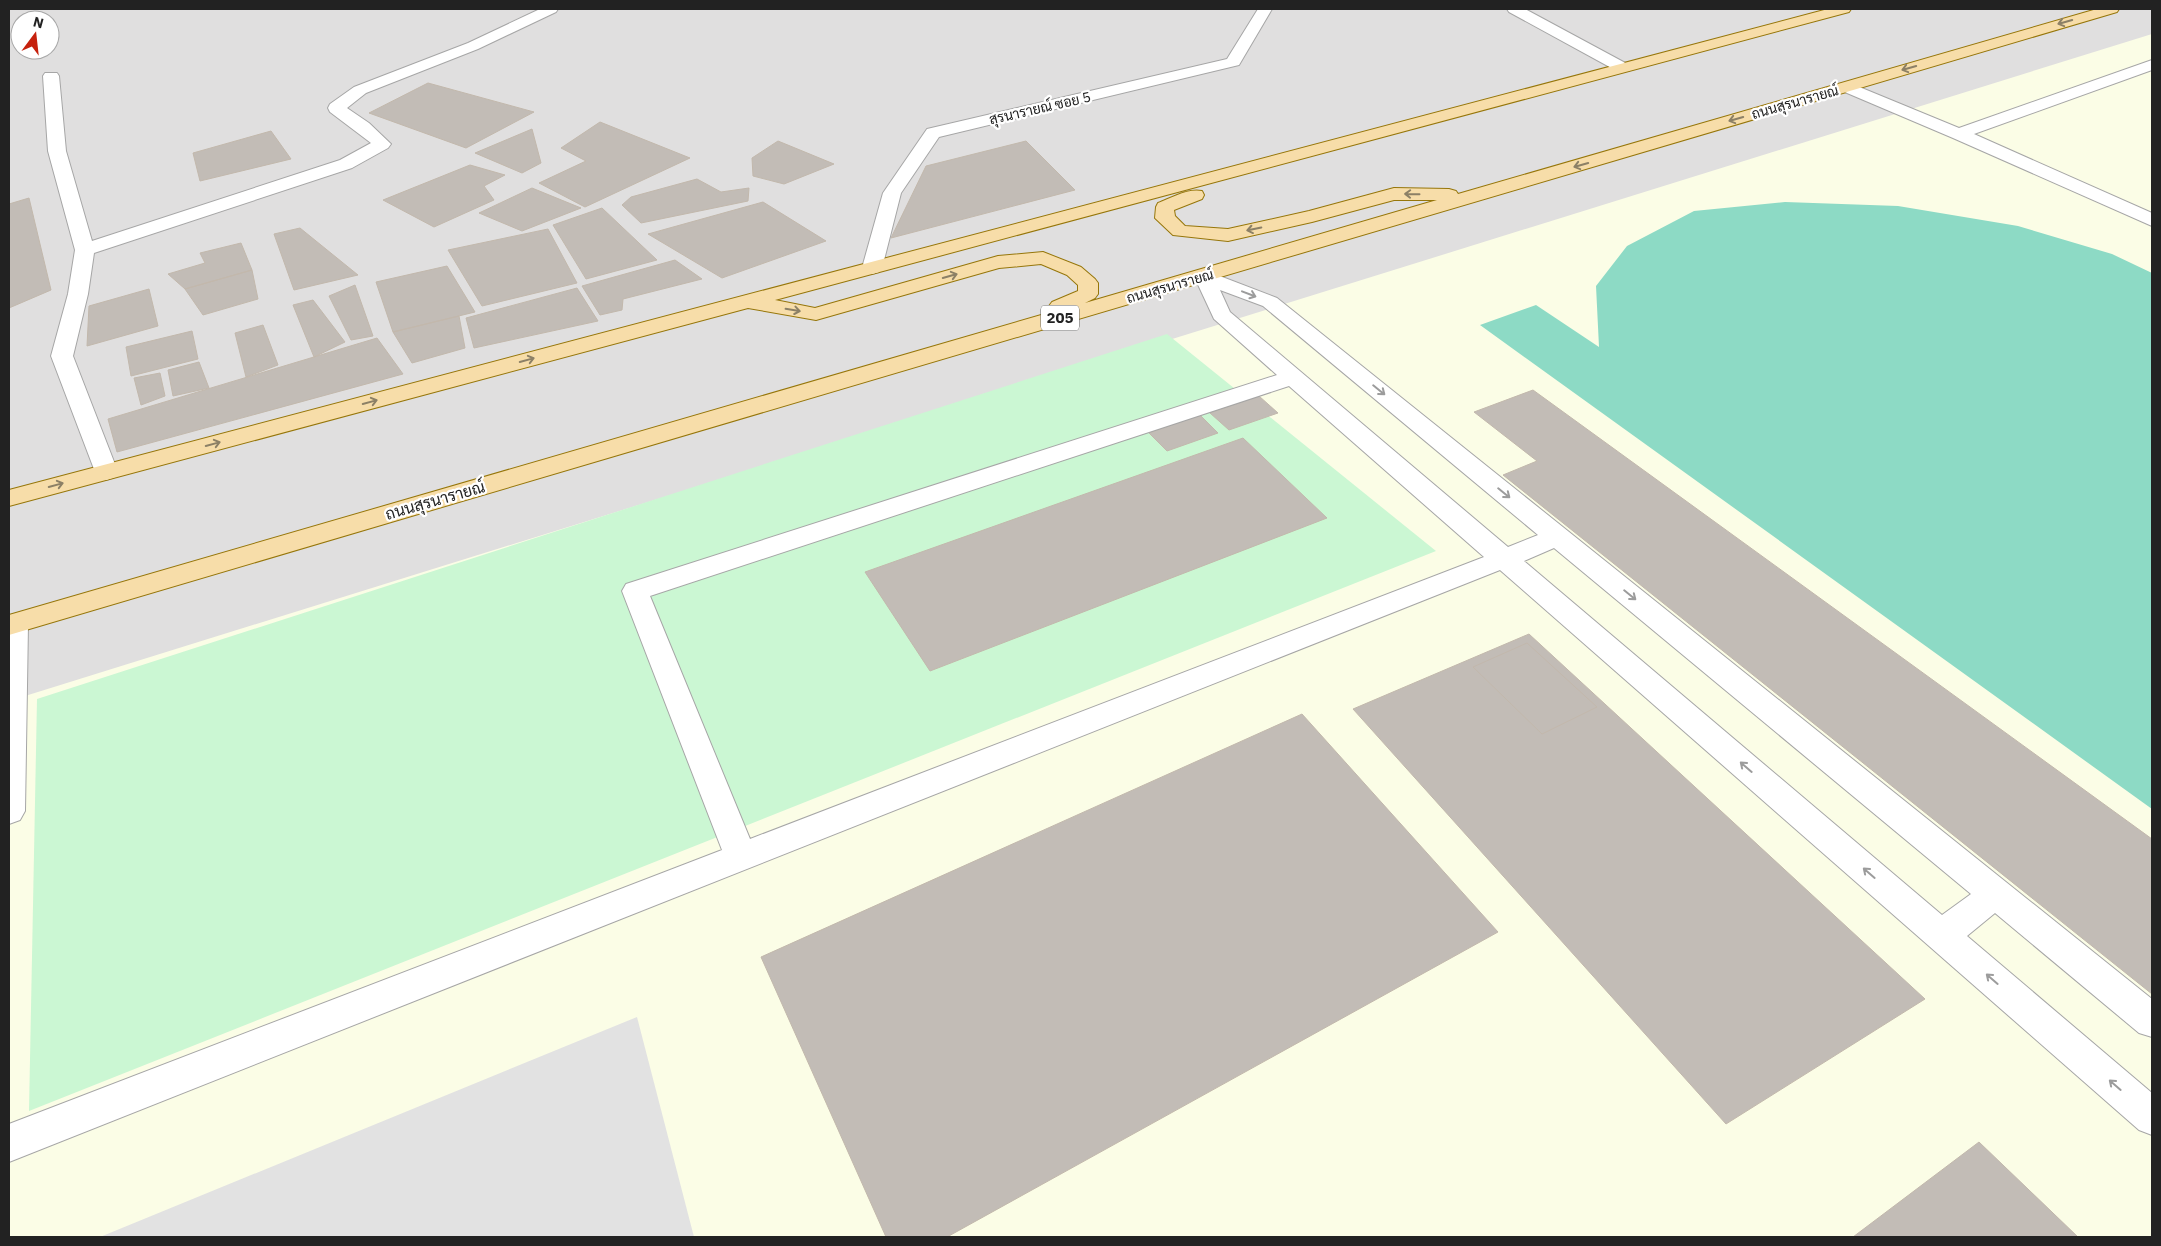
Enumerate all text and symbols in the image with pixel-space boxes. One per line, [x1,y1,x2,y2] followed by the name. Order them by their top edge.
[10,10,60,60] north arrow
[31,12,46,32] text: N
[2057,18,2073,28] one-way arrow
[1901,64,1917,74] one-way arrow
[1749,81,1841,124] street label: ถนนสุรนารายณ์
[987,88,1093,129] street label: สุรนารายณ์ ซอย 5
[1729,115,1745,125] one-way arrow
[1573,161,1589,170] one-way arrow
[1404,189,1420,199] one-way arrow
[1246,225,1262,235] one-way arrow
[1124,265,1216,308] street label: ถนนสุรนารายณ์
[941,270,957,280] one-way arrow
[1241,289,1256,299] one-way arrow
[785,305,801,315] one-way arrow
[1041,306,1079,330] road number: 205
[518,355,534,364] one-way arrow
[1372,385,1385,396] one-way arrow
[361,396,377,406] one-way arrow
[204,438,220,448] one-way arrow
[382,474,488,526] street label: ถนนสุรนารายณ์
[47,480,63,490] one-way arrow
[1498,487,1511,498] one-way arrow
[1624,590,1637,601] one-way arrow
[1740,762,1753,773] one-way arrow
[1863,868,1876,879] one-way arrow
[1986,973,1999,985] one-way arrow
[2109,1079,2122,1091] one-way arrow

